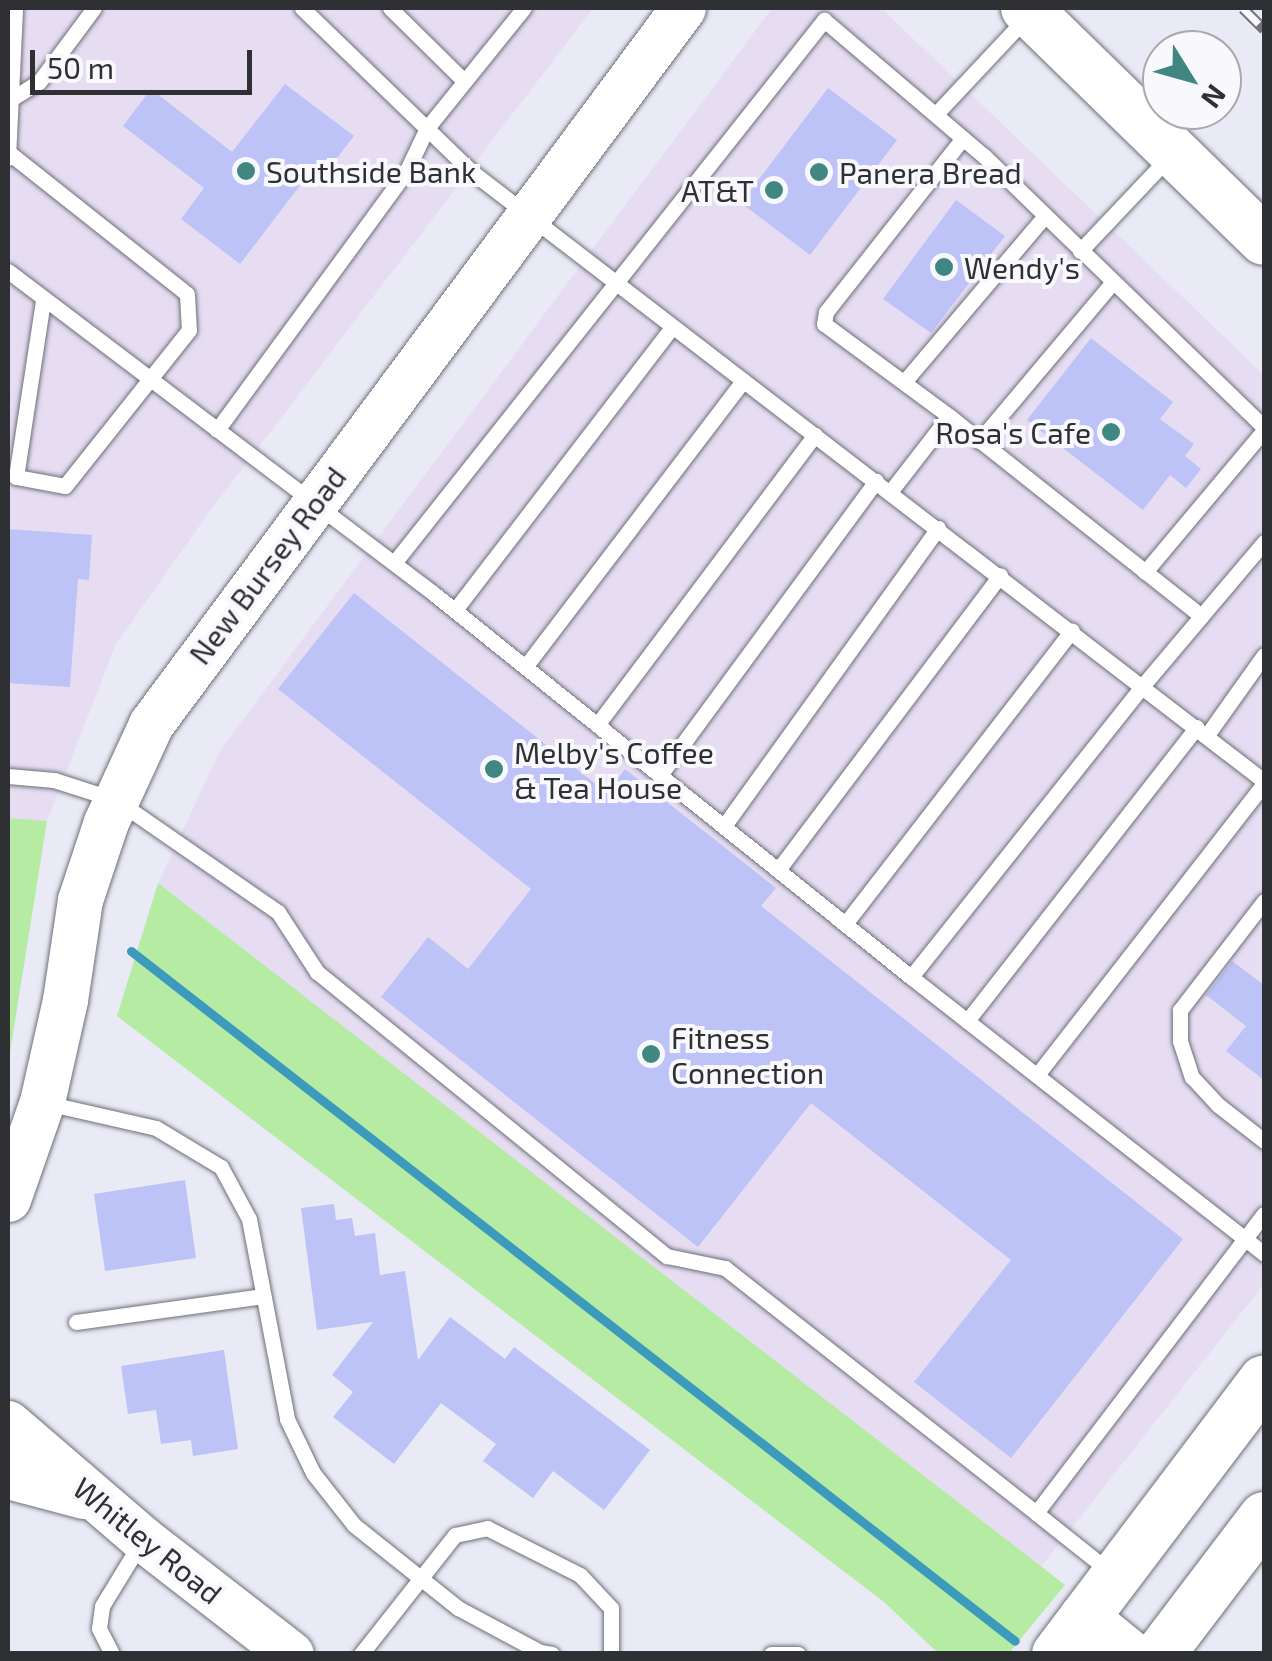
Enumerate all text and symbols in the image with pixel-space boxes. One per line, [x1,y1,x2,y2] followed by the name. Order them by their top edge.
[35,30,258,92] scale bar
[1142,30,1242,130] north arrow
[47,49,114,85] text: 50 m
[1195,79,1234,115] text: N
[266,153,476,189] place label: Southside Bank
[839,154,1022,190] place label: Panera Bread
[235,160,257,182] marker: Southside Bank
[808,161,830,183] marker: Panera Bread
[681,172,754,208] place label: AT&T
[763,179,785,201] marker: AT&T
[964,249,1080,285] place label: Wendy's
[933,256,955,278] marker: Wendy's
[935,414,1091,450] place label: Rosa's Cafe
[1100,421,1122,443] marker: Rosa's Cafe
[181,459,353,671] street label: New Bursey Road
[514,734,714,804] place label: Melby's Coffee & Tea House
[483,758,505,780] marker: Melby's Coffee & Tea House
[671,1019,824,1090] place label: Fitness Connection
[640,1043,662,1065] marker: Fitness Connection
[66,1469,230,1611] street label: Whitley Road

